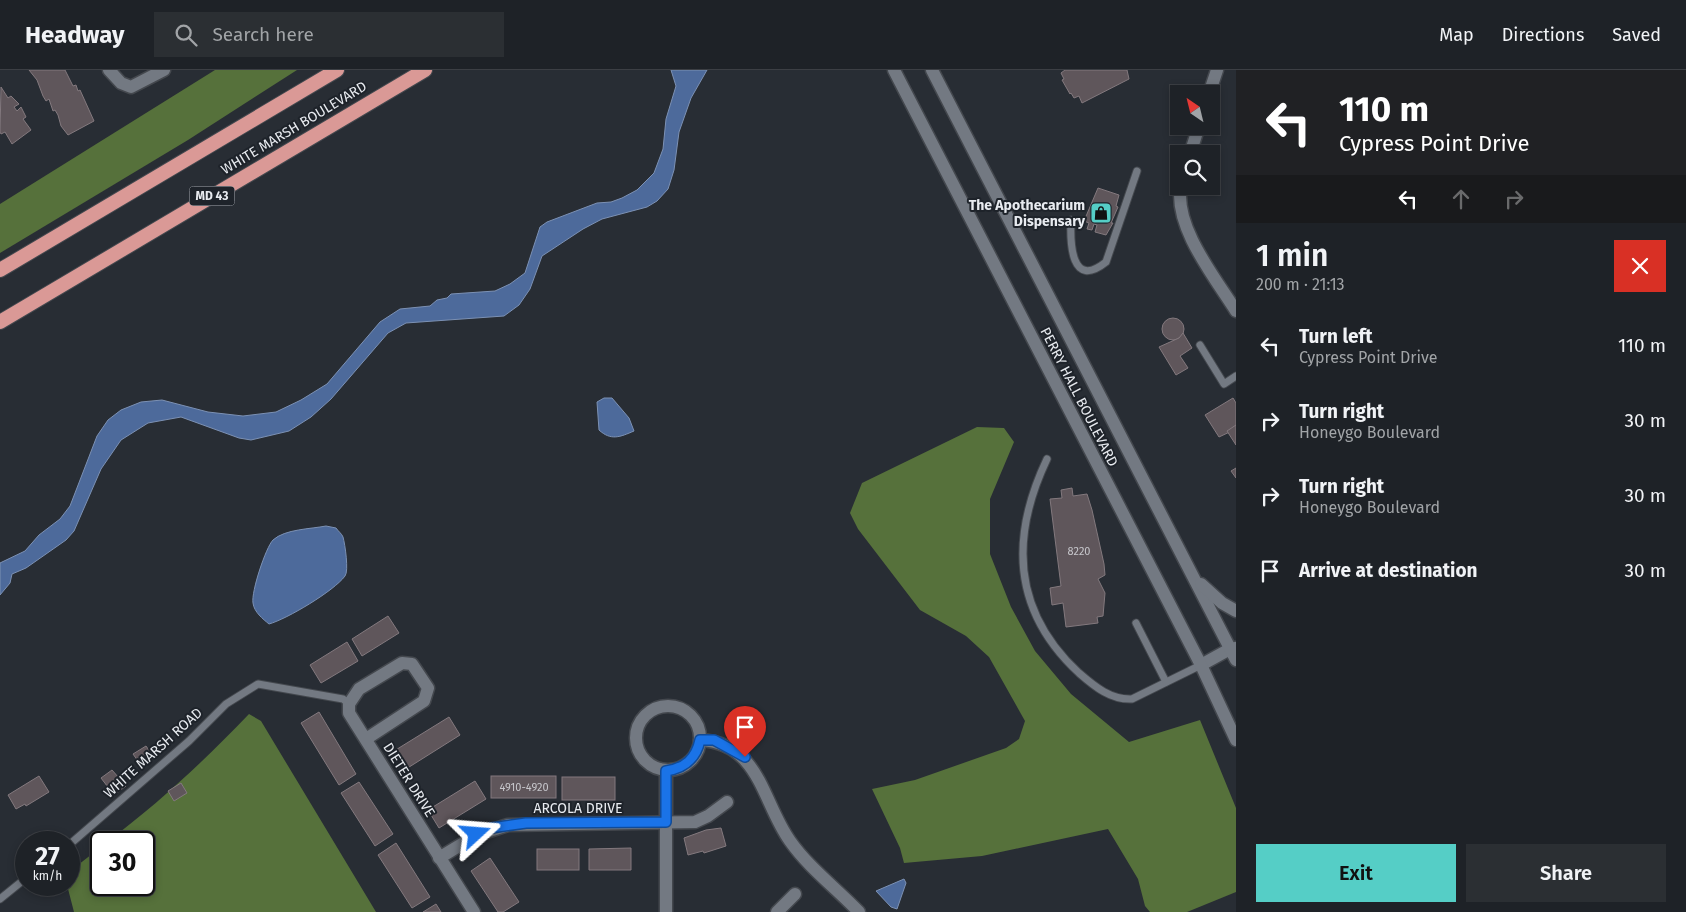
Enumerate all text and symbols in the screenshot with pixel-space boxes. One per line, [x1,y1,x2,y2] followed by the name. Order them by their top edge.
[154,12,504,57] search box
[25,21,124,49] text: Headway
[172,21,200,49] icon: search
[212,23,314,46] text: Search here
[1439,24,1474,46] text: Map
[1502,24,1584,46] text: Directions
[1612,24,1661,46] text: Saved
[218,78,370,178] street label: WHITE MARSH BOULEVARD
[1170,85,1220,135] north arrow
[1170,85,1220,195] map controls
[1339,88,1429,130] text: 110 m
[1256,90,1321,155] icon: left
[1339,130,1530,157] text: Cypress Point Drive
[1170,145,1220,195] button: search
[1394,185,1422,213] icon: left
[1447,185,1475,213] icon: ahead
[1500,185,1528,213] icon: right
[190,186,234,206] road number: MD 43
[969,197,1086,230] place label: The Apothecarium Dispensary
[1089,201,1113,225] shop icon: The Apothecarium Dispensary
[1256,238,1328,274] text: 1 min
[1614,240,1666,292] button: close
[1256,275,1345,294] text: 200 m · 21:13
[1037,325,1121,469] street label: PERRY HALL BOULEVARD
[1299,325,1373,348] text: Turn left
[1256,332,1284,360] icon: left
[1618,334,1666,357] text: 110 m
[1299,348,1438,367] text: Cypress Point Drive
[1299,400,1384,423] text: Turn right
[1256,407,1284,435] icon: right
[1625,409,1666,432] text: 30 m
[1299,423,1440,442] text: Honeygo Boulevard
[1299,475,1384,498] text: Turn right
[1256,482,1284,510] icon: right
[1625,484,1666,507] text: 30 m
[1299,498,1440,517] text: Honeygo Boulevard
[1068,545,1090,558] house number: 8220
[1256,557,1284,585] icon: arrive
[1299,559,1478,582] text: Arrive at destination
[1625,559,1666,582] text: 30 m
[100,704,206,802] street label: WHITE MARSH ROAD
[724,706,766,757] pin
[731,713,759,741] icon: arrive
[379,740,439,820] street label: DIETER DRIVE
[499,781,549,794] house number: 4910-4920
[533,800,623,817] street label: ARCOLA DRIVE
[449,807,501,859] position arrow
[90,831,155,896] speed limit sign: 30
[35,842,60,872] text: 27
[1256,844,1456,902] button: Exit
[1466,844,1666,902] button: Share
[33,869,62,883] text: km/h

